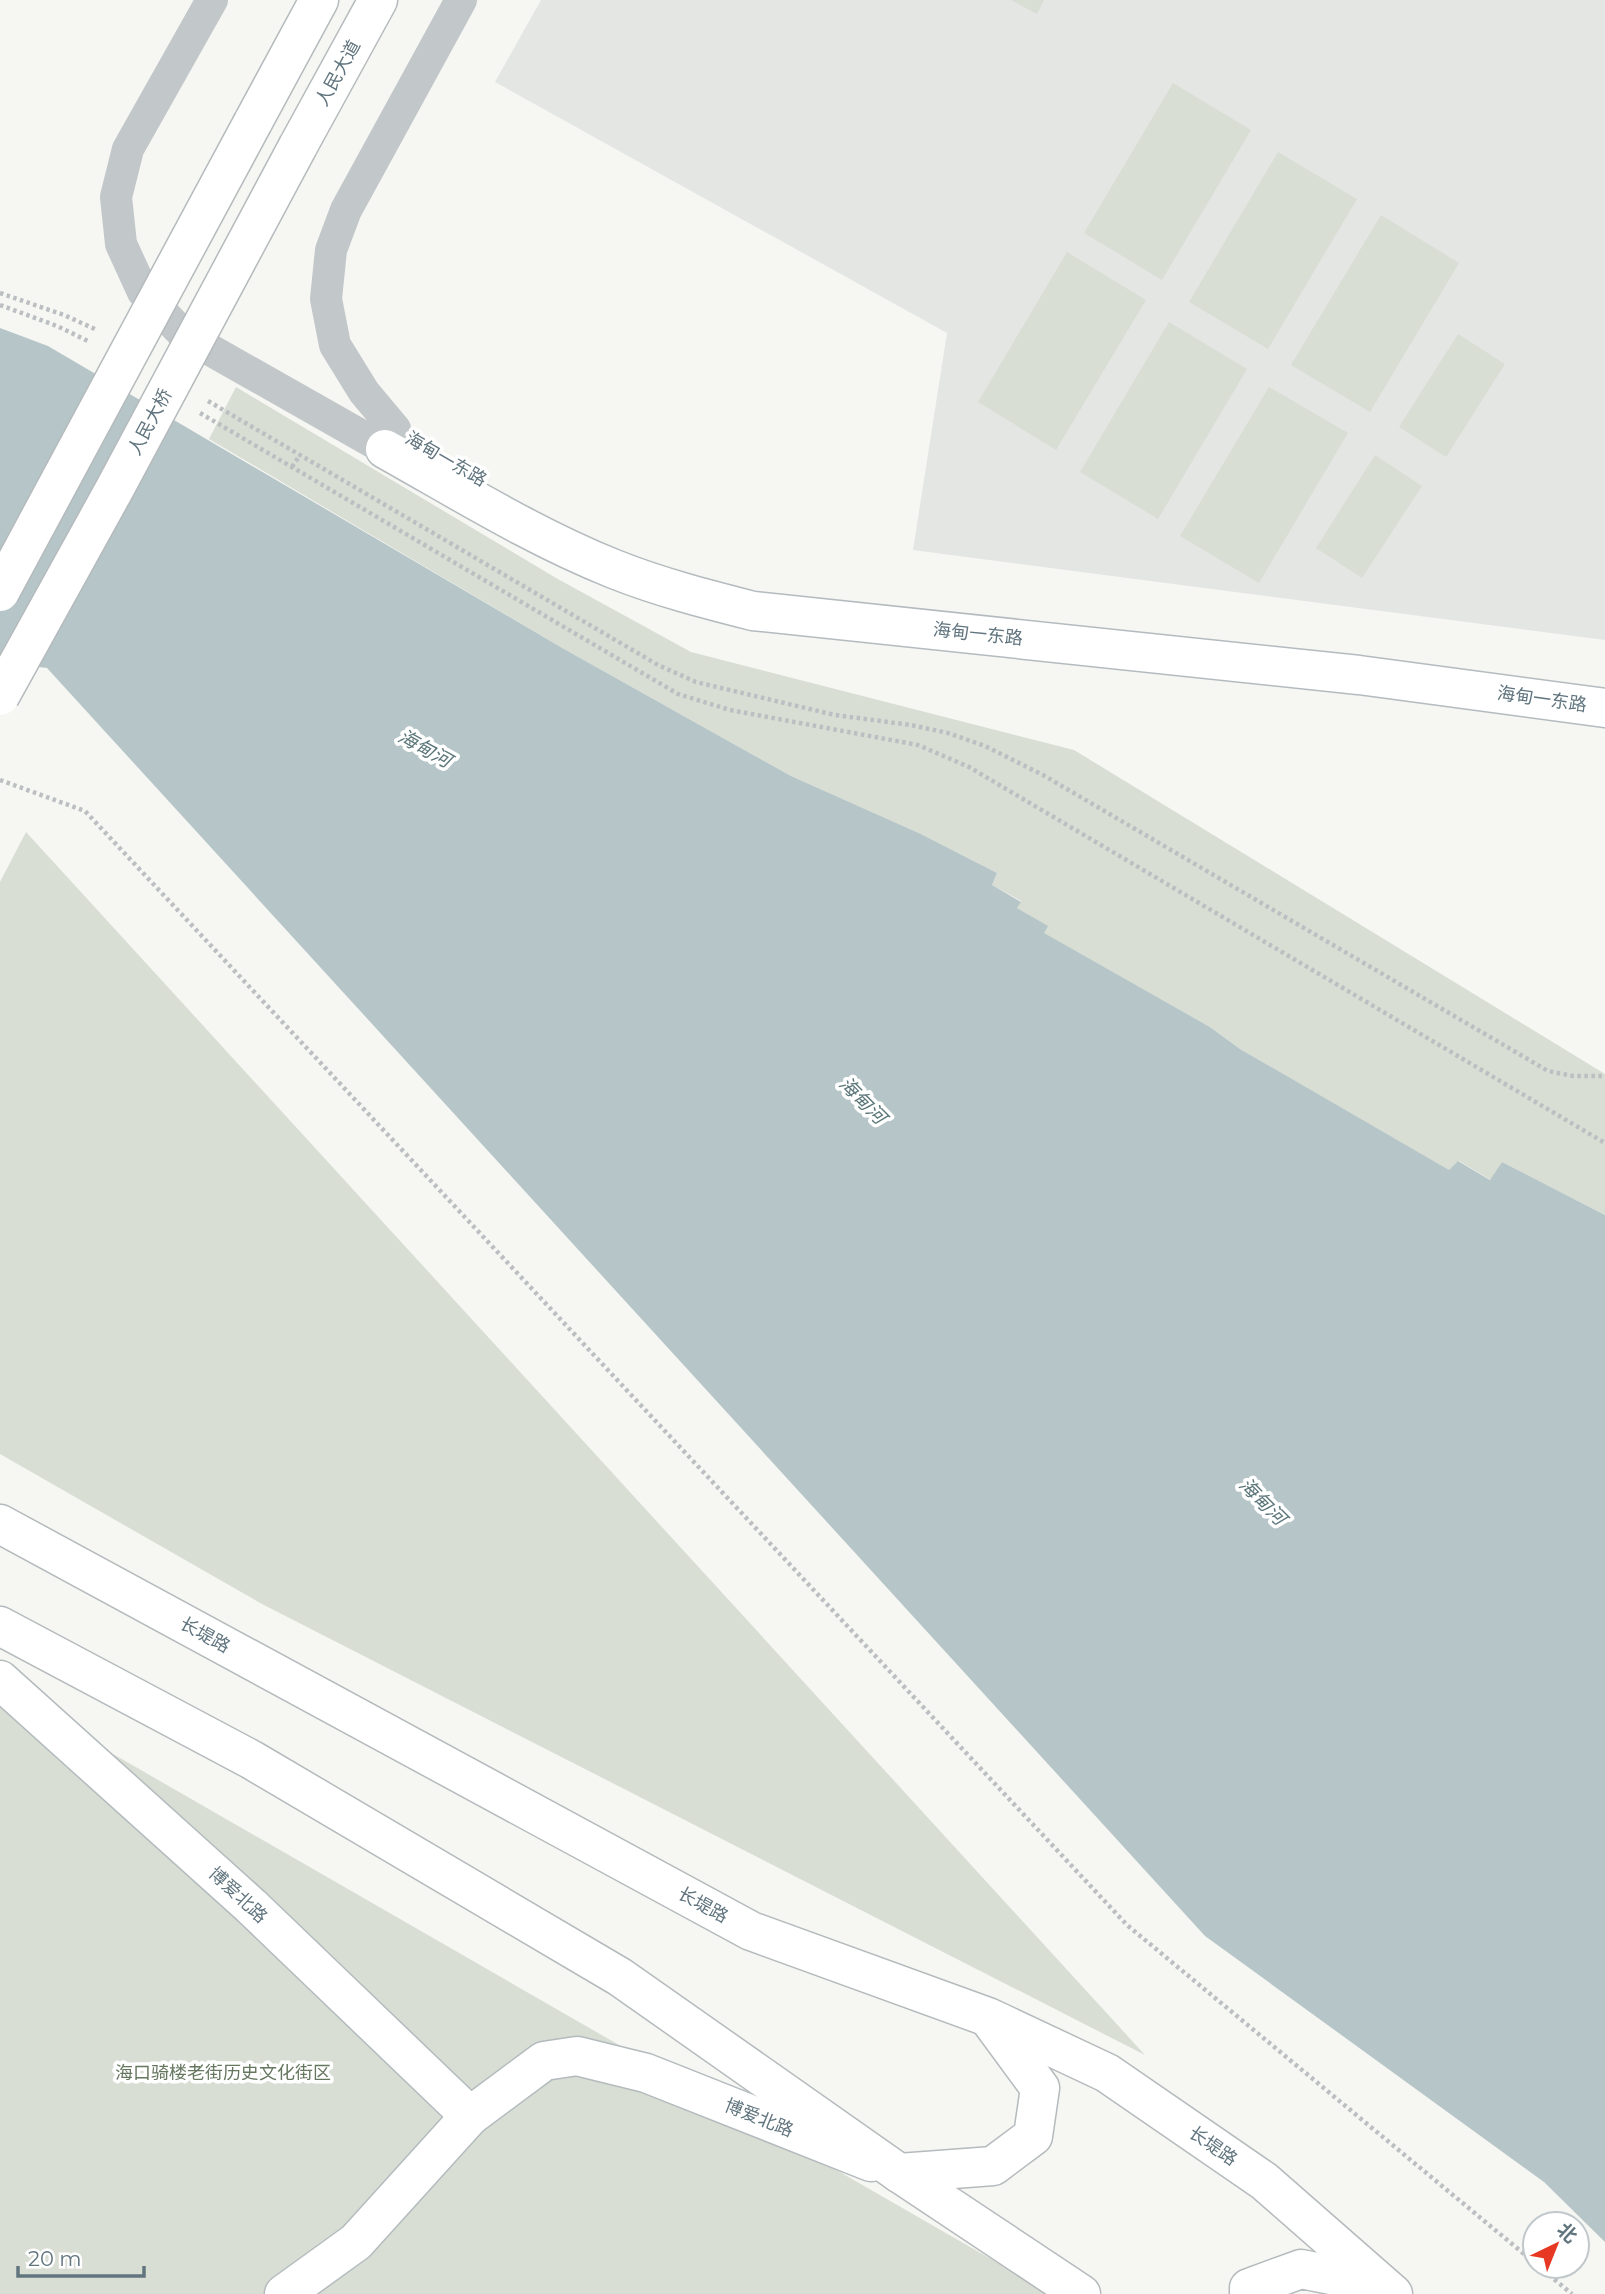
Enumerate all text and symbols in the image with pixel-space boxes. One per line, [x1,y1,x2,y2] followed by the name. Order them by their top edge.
[311,36,365,110] street label: 人民大道
[123,385,177,459] street label: 人民大桥
[402,427,490,491] street label: 海甸一东路
[932,618,1024,650] street label: 海甸一东路
[1496,682,1588,716] street label: 海甸一东路
[394,725,459,774] water label: 海甸河
[834,1072,894,1131] water label: 海甸河
[1234,1473,1294,1532] water label: 海甸河
[176,1612,234,1658] street label: 长堤路
[204,1862,272,1928] street label: 博爱北路
[674,1882,732,1928] street label: 长堤路
[115,2062,331,2084] park label: 海口骑楼老街历史文化街区
[722,2094,796,2142] street label: 博爱北路
[1185,2122,1241,2170] street label: 长堤路
[1521,2210,1591,2280] north arrow
[1552,2218,1582,2248] text: 北
[18,2234,144,2278] scale bar
[28,2246,82,2271] text: 20 m

